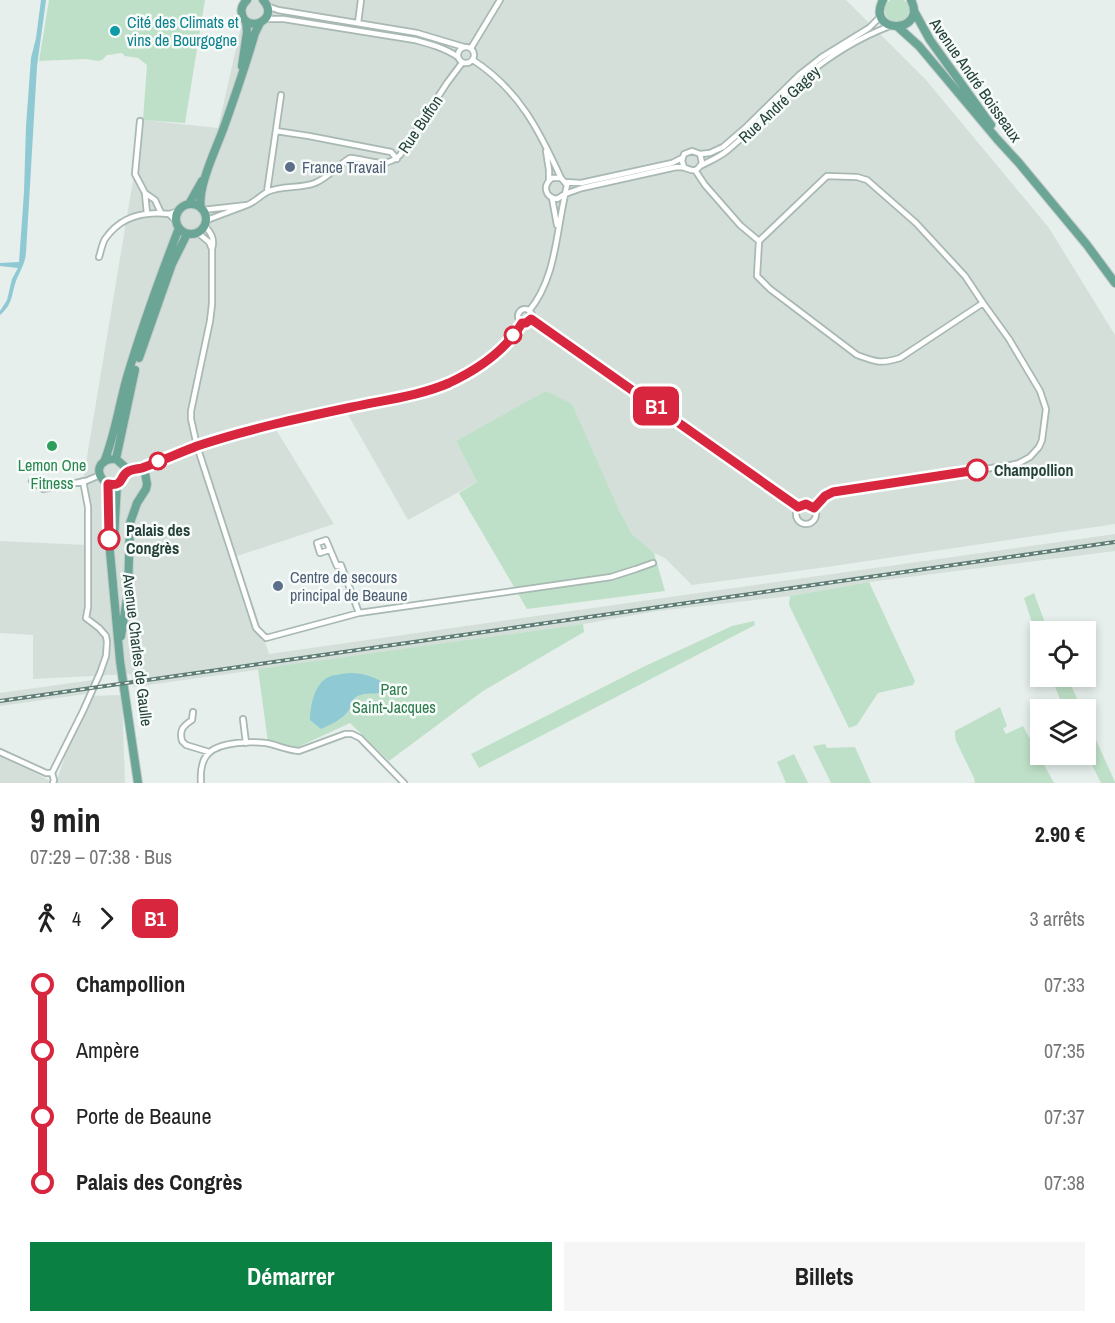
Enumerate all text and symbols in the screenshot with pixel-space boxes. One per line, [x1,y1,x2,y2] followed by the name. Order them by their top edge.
[127,11,239,51] place label: Cité des Climats et vins de Bourgogne
[924,13,1027,147] street label: Avenue André Boisseaux
[108,24,122,38] marker: Cité des Climats et vins de Bourgogne
[733,60,825,148] street label: Rue André Gagey
[393,91,447,157] street label: Rue Buffon
[302,156,386,178] place label: France Travail
[283,160,297,174] marker: France Travail
[504,326,522,344] unlabelled marker
[629,386,683,426] line badge: B1
[645,392,667,421] text: B1
[45,439,59,453] marker: Lemon One Fitness
[149,452,167,470] unlabelled marker
[18,454,86,494] place label: Lemon One Fitness
[966,459,988,481] marker: Champollion
[994,459,1073,481] place label: Champollion
[126,519,190,559] place label: Palais des Congrès
[98,528,120,550] marker: Palais des Congrès
[290,566,407,606] place label: Centre de secours principal de Beaune
[118,572,158,727] street label: Avenue Charles de Gaulle
[271,579,285,593] marker: Centre de secours principal de Beaune
[1030,621,1096,765] map controls
[1030,621,1096,687] button: locate
[352,678,436,718] park label: Parc Saint-Jacques
[1030,699,1096,765] button: layers
[30,798,101,842] text: 9 min
[1035,819,1085,849] text: 2.90 €
[30,843,172,870] text: 07:29 – 07:38 · Bus
[30,902,63,935] icon: walk
[90,902,123,935] icon: forward
[144,904,166,933] text: B1
[72,905,81,932] text: 4
[1029,905,1085,932] text: 3 arrêts
[76,969,185,999] text: Champollion
[1044,971,1085,998] text: 07:33
[76,1035,139,1065] text: Ampère
[1044,1037,1085,1064] text: 07:35
[76,1101,211,1131] text: Porte de Beaune
[1044,1103,1085,1130] text: 07:37
[76,1167,242,1197] text: Palais des Congrès
[1044,1169,1085,1196] text: 07:38
[30,1242,552,1311] button: Démarrer
[564,1242,1085,1311] button: Billets

